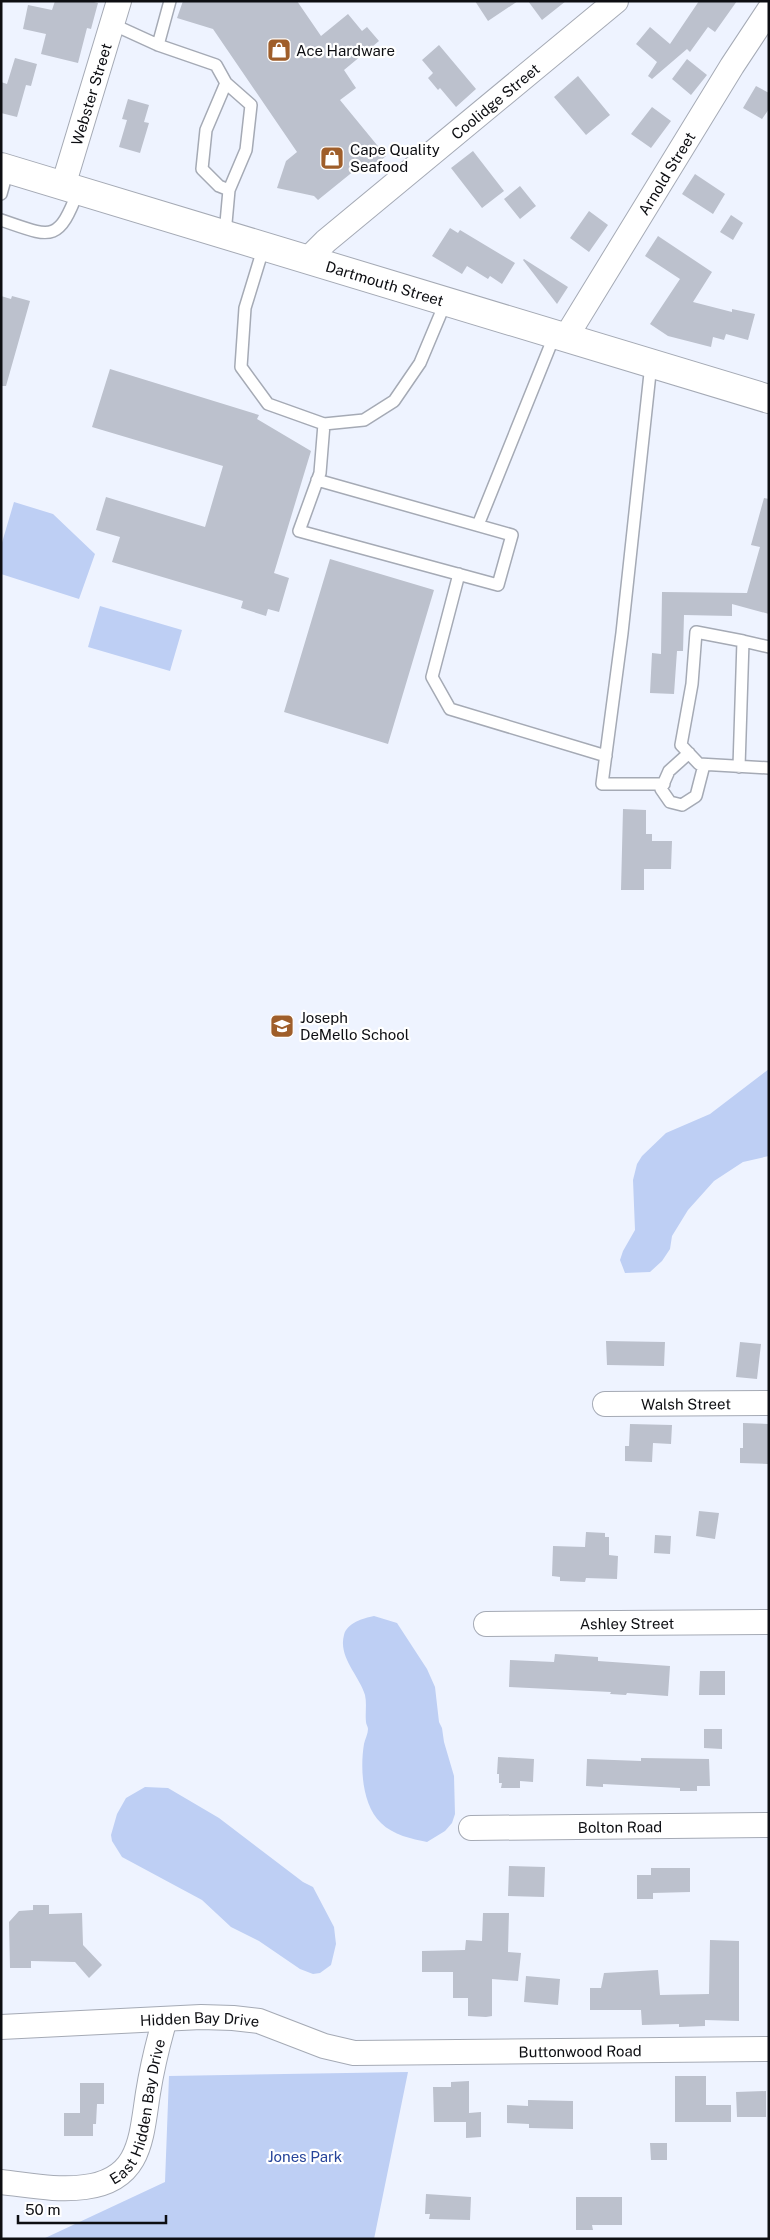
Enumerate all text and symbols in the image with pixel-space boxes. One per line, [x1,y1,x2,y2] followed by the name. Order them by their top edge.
[266,37,292,63] shop icon: Ace Hardware
[67,41,114,147] street label: Webster Street
[296,42,395,59] place label: Ace Hardware
[448,59,543,142] street label: Coolidge Street
[634,128,698,218] street label: Arnold Street
[350,141,440,175] place label: Cape Quality Seafood
[319,145,345,171] shop icon: Cape Quality Seafood
[324,257,446,309] street label: Dartmouth Street
[300,1009,409,1043] place label: Joseph DeMello School
[269,1013,295,1039] school or university icon: Joseph DeMello School
[641,1395,731,1412] street label: Walsh Street
[580,1614,675,1632] street label: Ashley Street
[578,1818,662,1835] street label: Bolton Road
[140,2008,260,2029] street label: Hidden Bay Drive
[106,2037,168,2187] street label: East Hidden Bay Drive
[518,2042,642,2060] street label: Buttonwood Road
[268,2148,342,2165] park label: Jones Park
[18,2192,165,2224] scale bar
[25,2201,60,2218] text: 50 m

